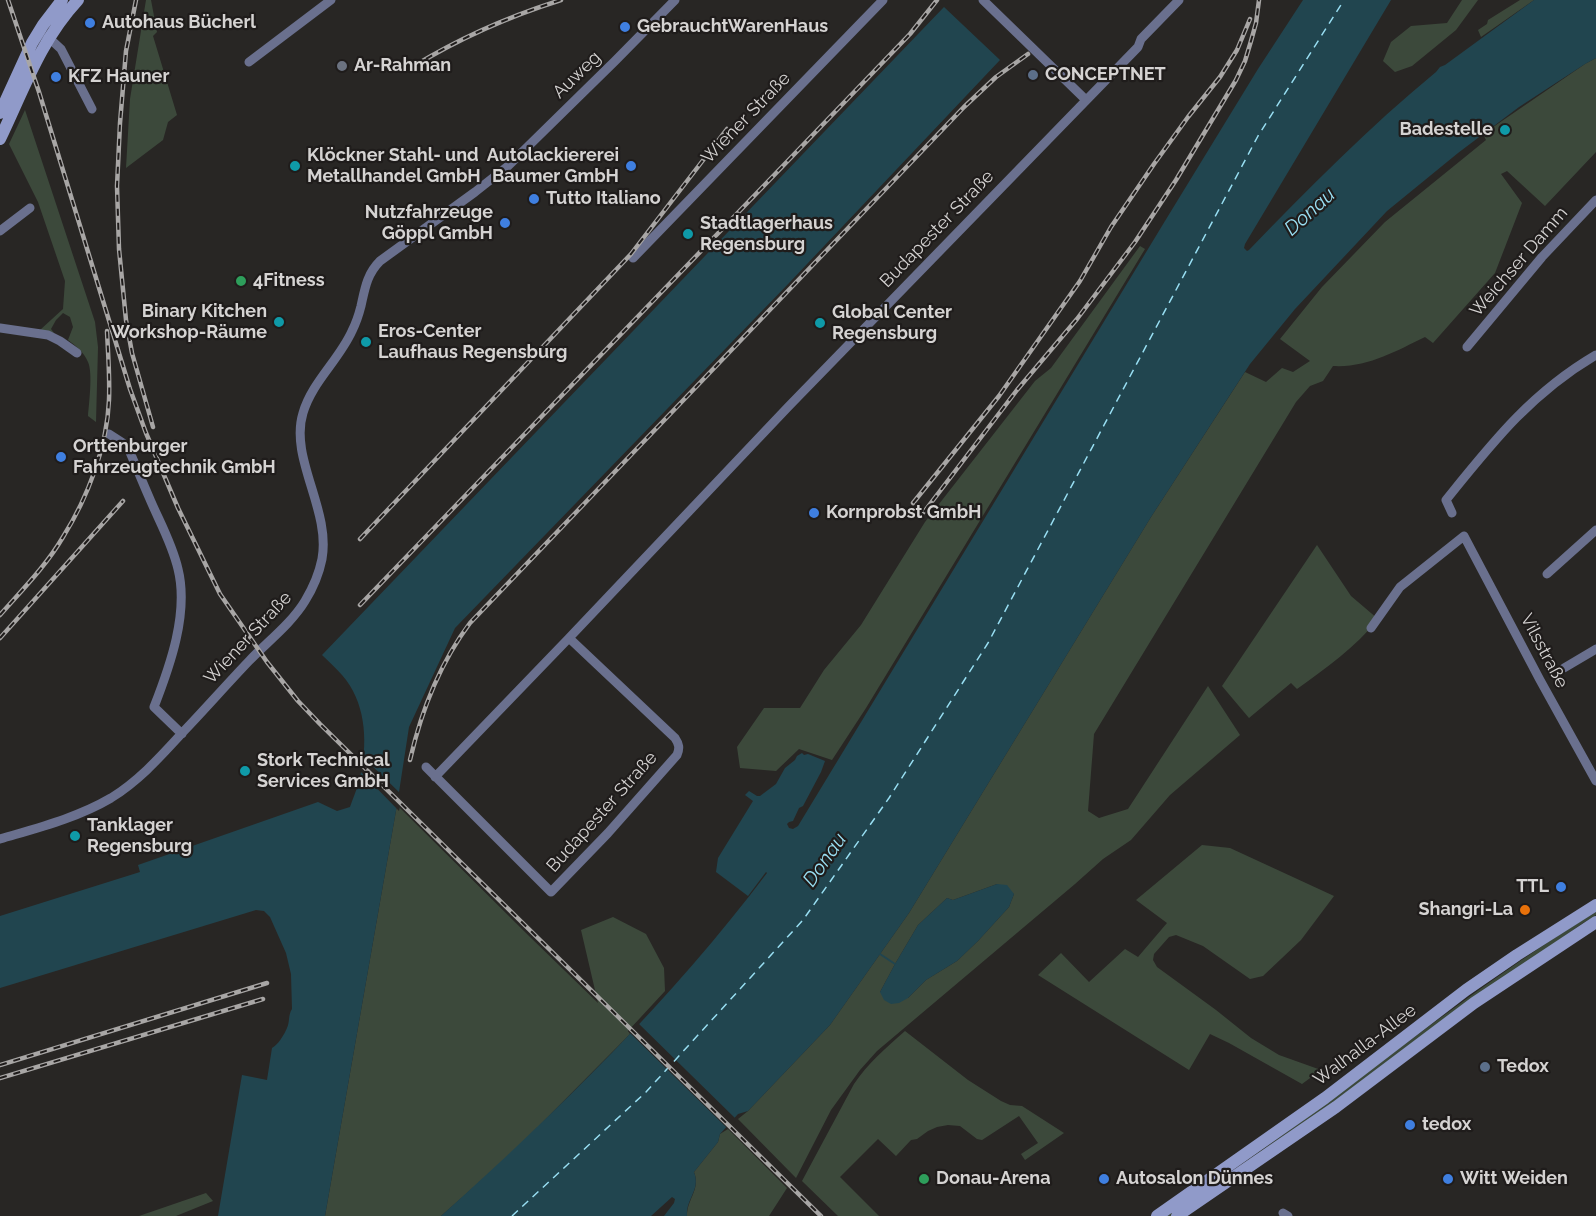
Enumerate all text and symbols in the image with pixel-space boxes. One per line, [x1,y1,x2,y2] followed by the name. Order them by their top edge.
[102,12,256,34] place label: Autohaus Bücherl
[83,16,97,30] marker: Autohaus Bücherl
[637,16,828,38] place label: GebrauchtWarenHaus
[618,20,632,34] marker: GebrauchtWarenHaus
[548,47,606,103] street label: Auweg
[354,55,451,77] place label: Ar-Rahman
[335,59,349,73] marker: Ar-Rahman
[1045,64,1166,86] place label: CONCEPTNET
[68,66,169,88] place label: KFZ Hauner
[697,68,795,168] street label: Wiener Straße
[1026,68,1040,82] marker: CONCEPTNET
[49,70,63,84] marker: KFZ Hauner
[1399,119,1493,141] place label: Badestelle
[1498,123,1512,137] marker: Badestelle
[307,145,481,188] place label: Klöckner Stahl- und Metallhandel GmbH
[487,145,619,188] place label: Autolackiererei Baumer GmbH
[288,159,302,173] marker: Klöckner Stahl- und Metallhandel GmbH
[624,159,638,173] marker: Autolackiererei Baumer GmbH
[875,166,999,292] street label: Budapester Straße
[1280,183,1340,241] water label: Donau
[546,188,661,210] place label: Tutto Italiano
[527,192,541,206] marker: Tutto Italiano
[365,202,493,244] place label: Nutzfahrzeuge Göppl GmbH
[1465,203,1573,321] street label: Weichser Damm
[700,213,833,256] place label: Stadtlagerhaus Regensburg
[498,216,512,230] marker: Nutzfahrzeuge Göppl GmbH
[681,227,695,241] marker: Stadtlagerhaus Regensburg
[253,270,325,292] place label: 4Fitness
[234,274,248,288] marker: 4Fitness
[111,301,267,344] place label: Binary Kitchen Workshop-Räume
[832,302,952,344] place label: Global Center Regensburg
[272,315,286,329] marker: Binary Kitchen Workshop-Räume
[813,316,827,330] marker: Global Center Regensburg
[378,321,567,364] place label: Eros-Center Laufhaus Regensburg
[359,335,373,349] marker: Eros-Center Laufhaus Regensburg
[73,436,276,478] place label: Orttenburger Fahrzeugtechnik GmbH
[54,450,68,464] marker: Orttenburger Fahrzeugtechnik GmbH
[826,502,981,524] place label: Kornprobst GmbH
[807,506,821,520] marker: Kornprobst GmbH
[200,587,296,689] street label: Wiener Straße
[1515,610,1573,692] street label: Vilsstraße
[542,747,662,877] street label: Budapester Straße
[257,750,390,792] place label: Stork Technical Services GmbH
[238,764,252,778] marker: Stork Technical Services GmbH
[87,815,192,858] place label: Tanklager Regensburg
[68,829,82,843] marker: Tanklager Regensburg
[798,829,852,891] water label: Donau
[1516,876,1549,898] place label: TTL
[1554,880,1568,894] marker: TTL
[1419,899,1513,921] place label: Shangri-La
[1518,903,1532,917] marker: Shangri-La
[1309,999,1421,1091] street label: Walhalla-Allee
[1497,1056,1549,1078] place label: Tedox
[1478,1060,1492,1074] marker: Tedox
[1422,1114,1471,1136] place label: tedox
[1403,1118,1417,1132] marker: tedox
[936,1168,1051,1190] place label: Donau-Arena
[1116,1168,1273,1190] place label: Autosalon Dünnes
[1460,1168,1568,1190] place label: Witt Weiden
[917,1172,931,1186] marker: Donau-Arena
[1097,1172,1111,1186] marker: Autosalon Dünnes
[1441,1172,1455,1186] marker: Witt Weiden

